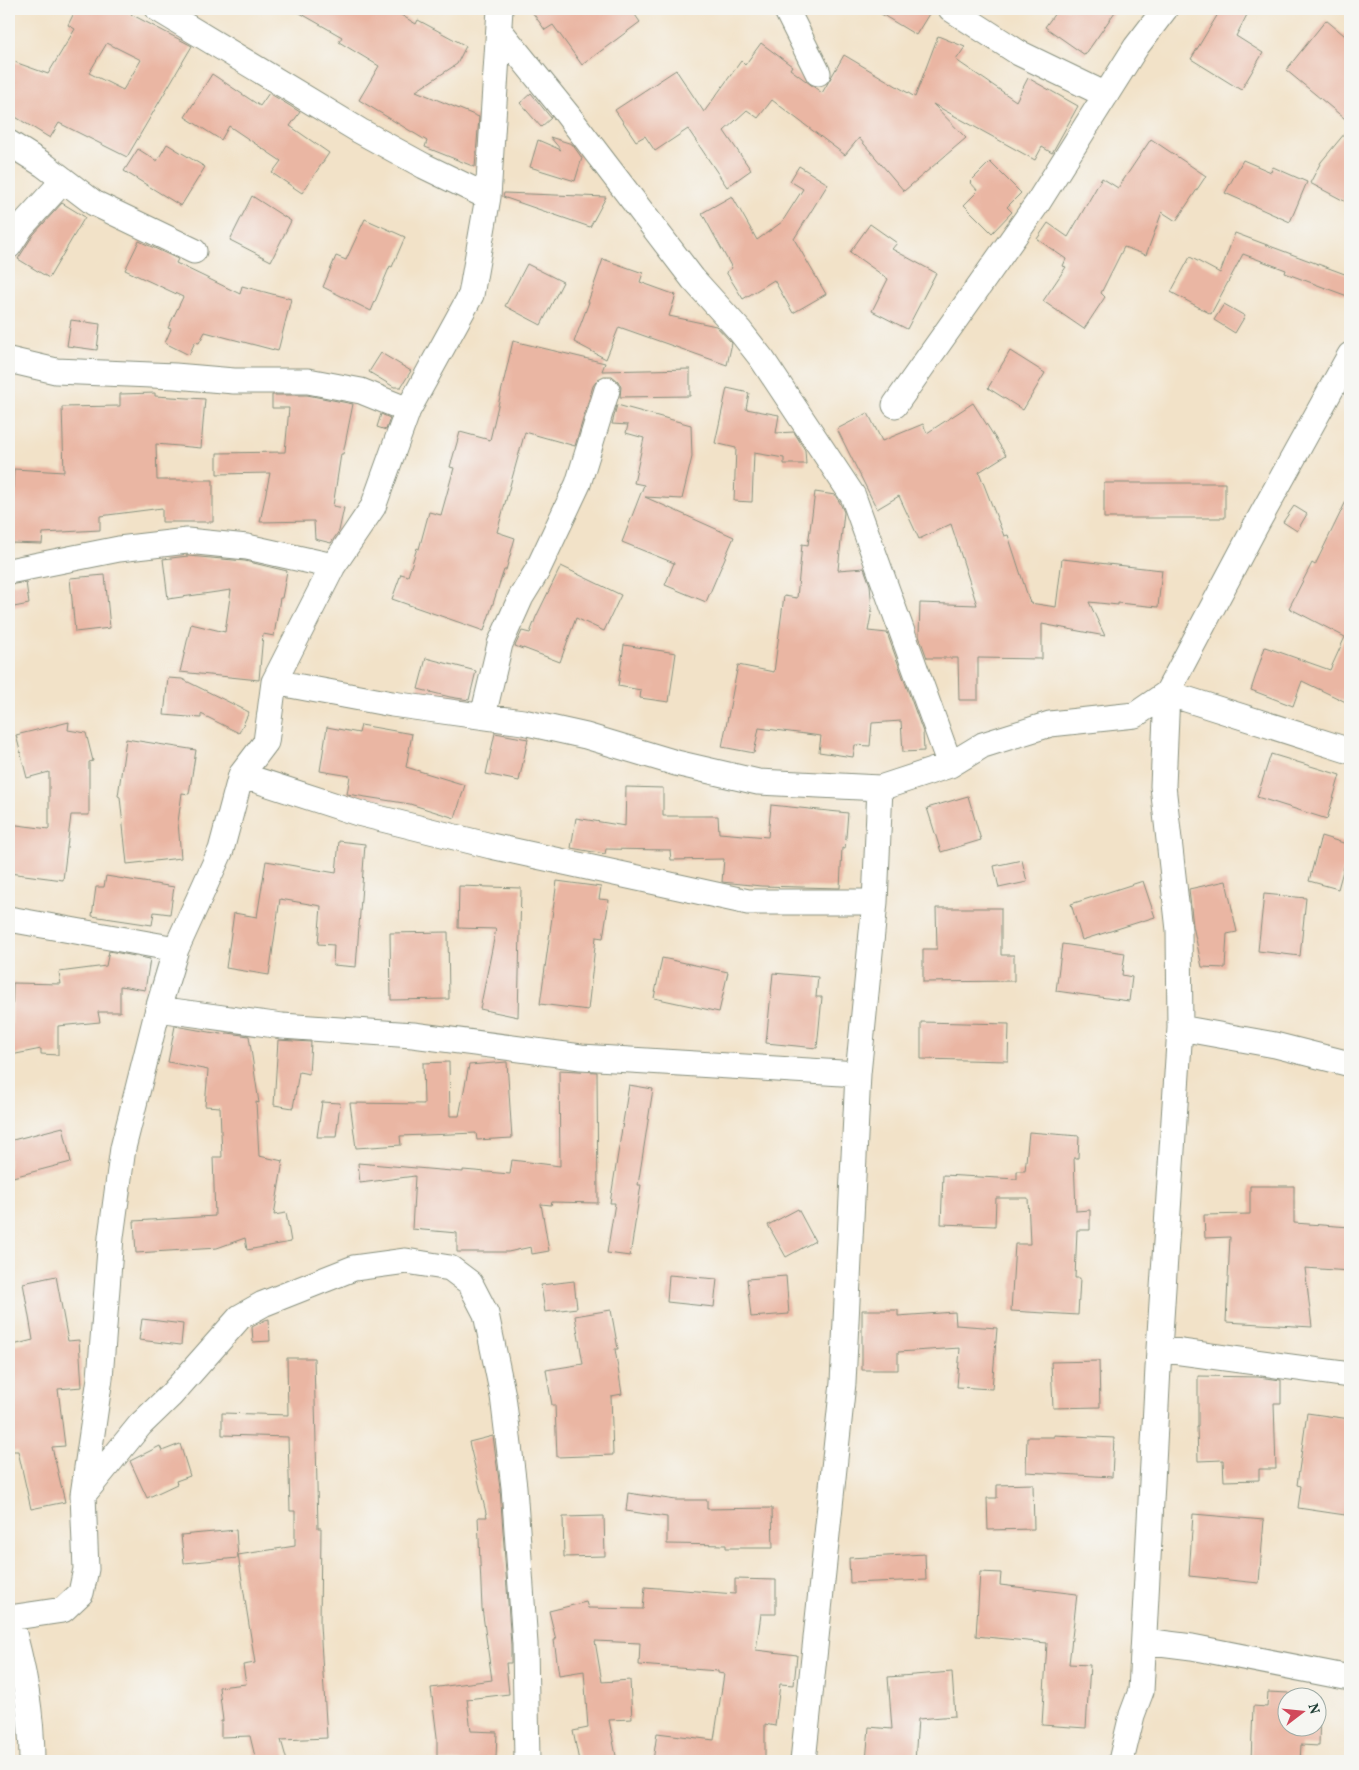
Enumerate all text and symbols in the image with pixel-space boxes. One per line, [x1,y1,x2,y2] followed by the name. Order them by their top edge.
[1276,1688,1326,1738] north arrow
[1303,1701,1324,1716] text: N

